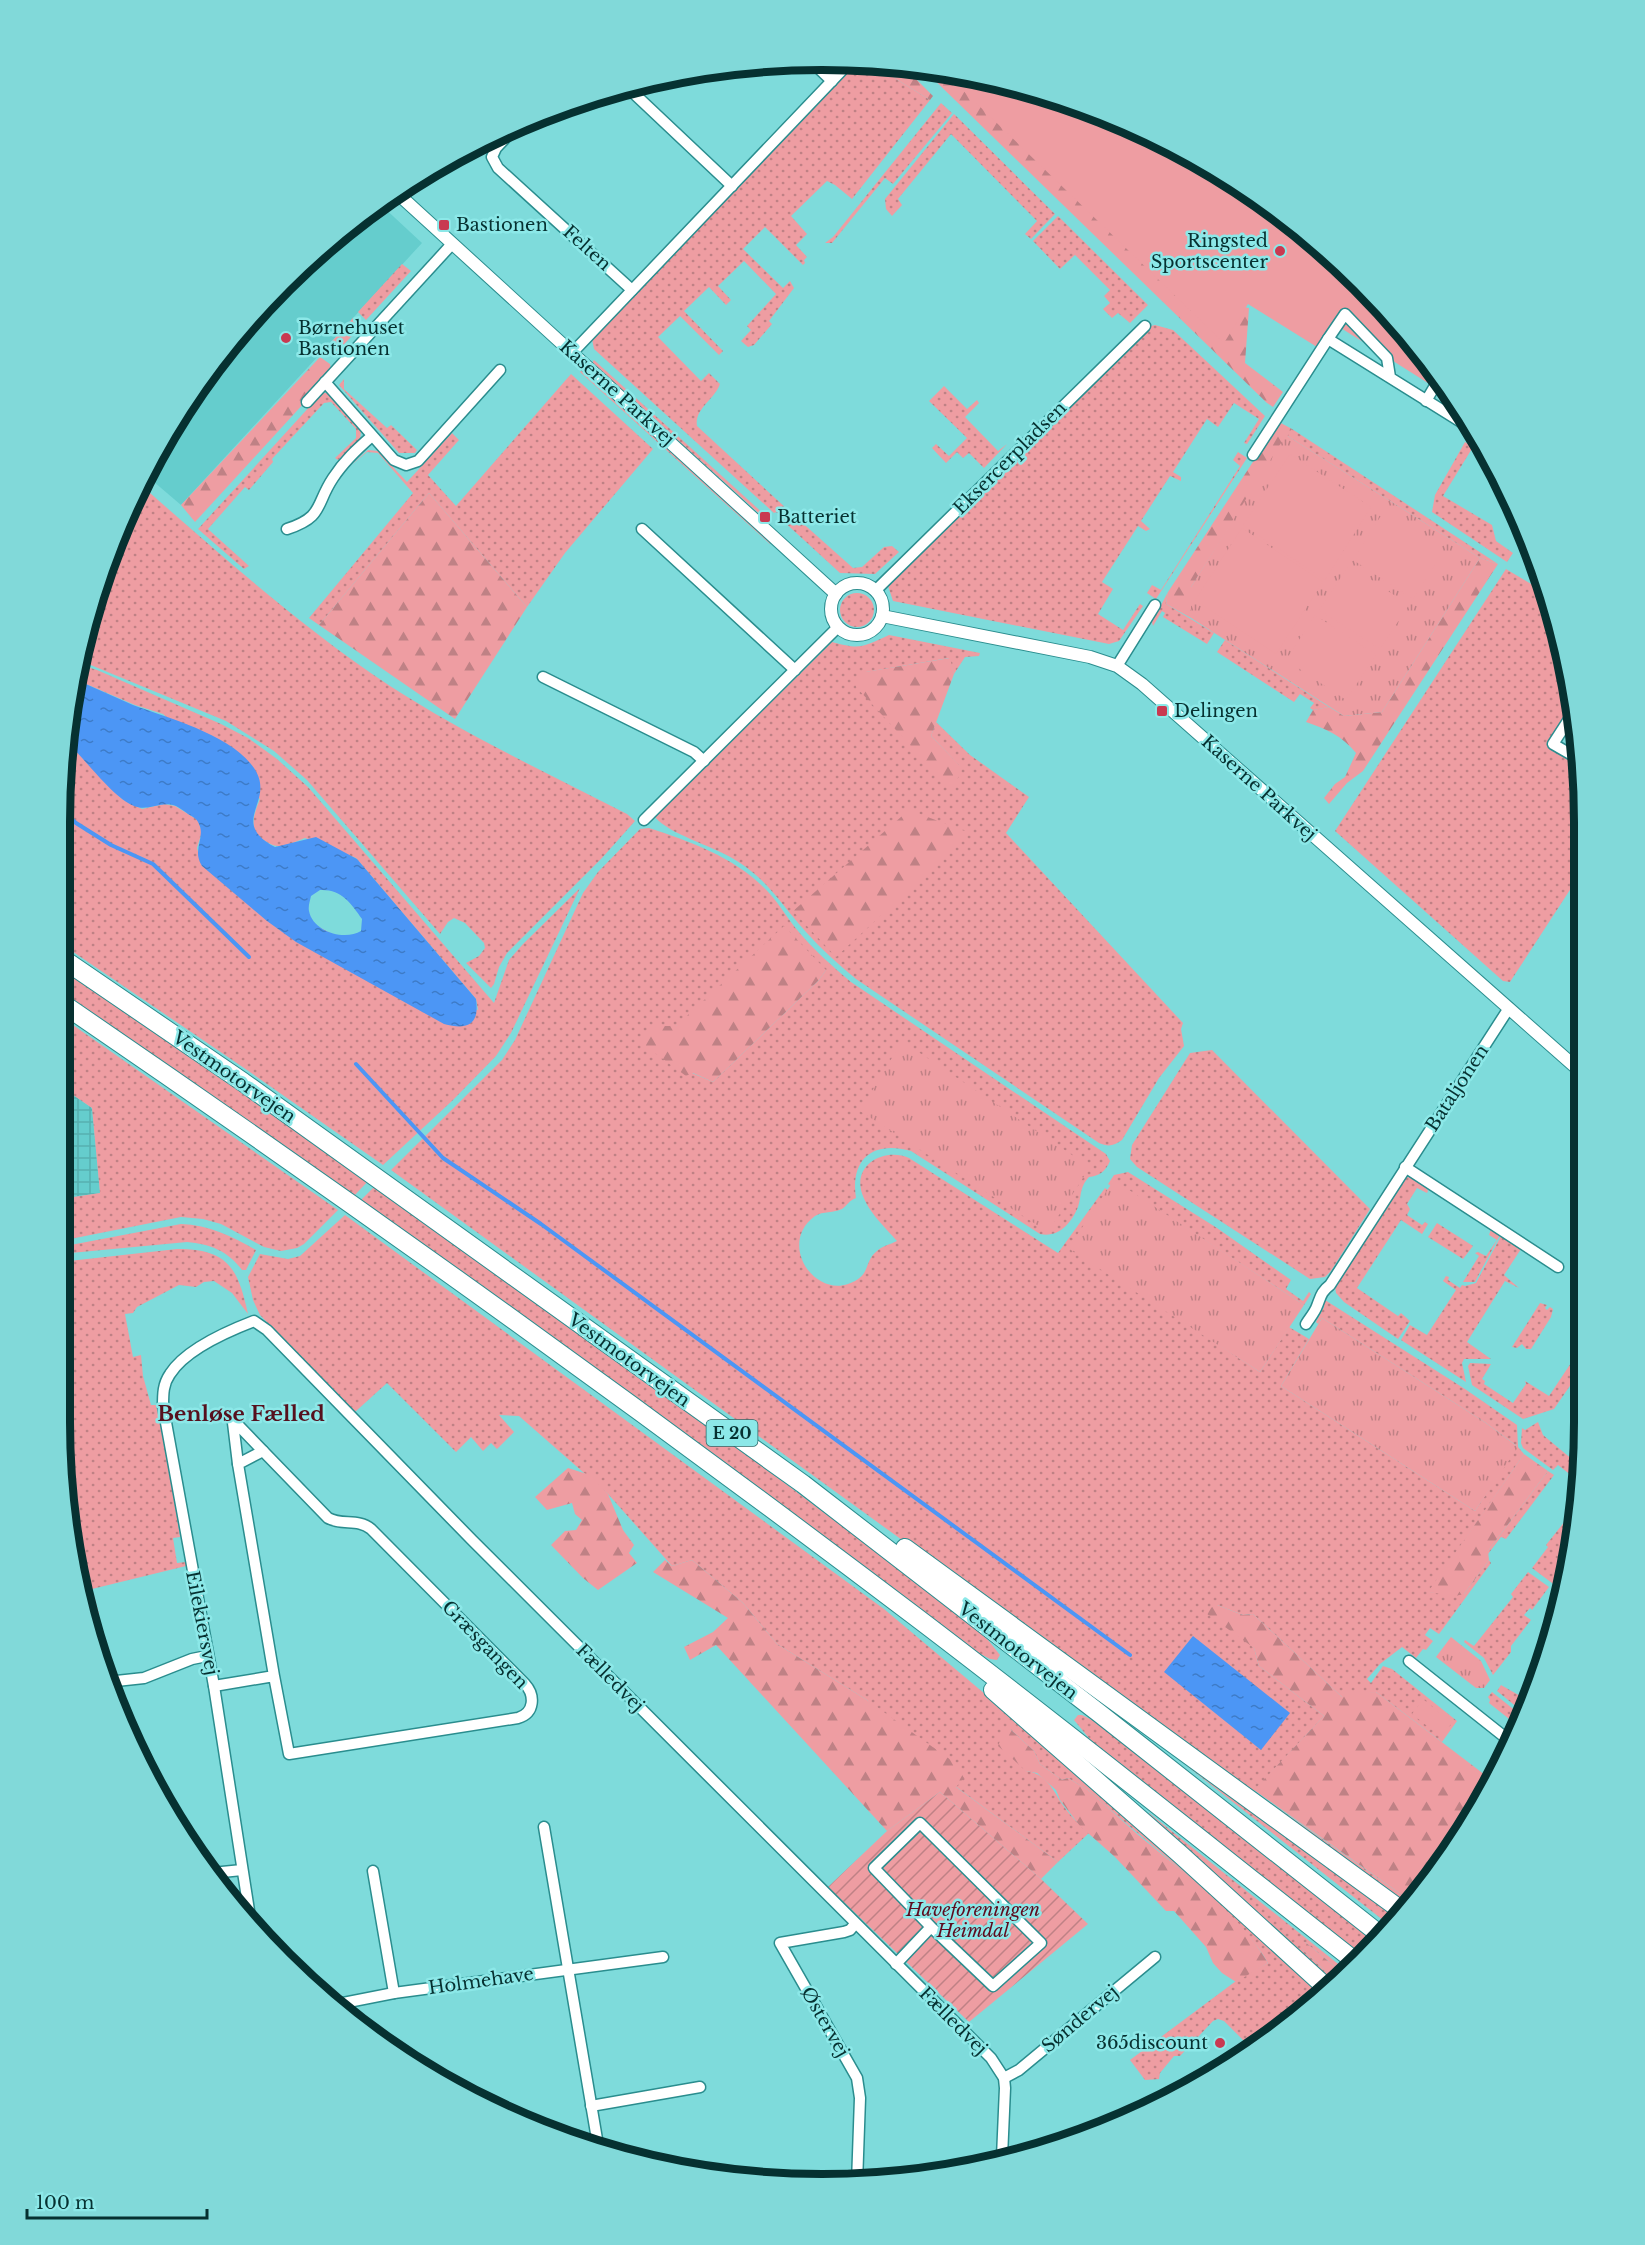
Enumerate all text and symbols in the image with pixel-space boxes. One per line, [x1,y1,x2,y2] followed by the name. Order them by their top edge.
[456,214,548,236] place label: Bastionen
[437,218,451,232] marker: Bastionen
[558,221,616,275] street label: Felten
[1151,230,1268,273] place label: Ringsted Sportscenter
[1273,244,1287,258] marker: Ringsted Sportscenter
[298,317,405,360] place label: Børnehuset Bastionen
[279,331,293,345] marker: Børnehuset Bastionen
[555,336,679,450] street label: Kaserne Parkvej
[949,397,1071,519] street label: Eksercerpladsen
[777,506,857,528] place label: Batteriet
[758,510,772,524] marker: Batteriet
[1174,700,1258,722] place label: Delingen
[1155,704,1169,718] marker: Delingen
[1197,731,1321,845] street label: Kaserne Parkvej
[167,1026,300,1128] street label: Vestmotorvejen
[1421,1041,1493,1135] street label: Bataljonen
[563,1308,694,1412] street label: Vestmotorvejen
[157,1401,325,1427] district label: Benløse Fælled
[706,1420,758,1446] road number: E 20
[181,1569,223,1677] street label: Eilekiersvej
[437,1596,533,1694] street label: Græsgangen
[953,1597,1082,1704] street label: Vestmotorvejen
[571,1639,649,1717] street label: Fælledvej
[905,1899,1040,1942] park label: Haveforeningen Heimdal
[427,1963,535,1999] street label: Holmehave
[1037,1981,1123,2057] street label: Søndervej
[914,1982,992,2060] street label: Fælledvej
[796,1983,854,2061] street label: Østervej
[1096,2032,1208,2054] place label: 365discount
[1213,2036,1227,2050] marker: 365discount
[27,2182,207,2220] scale bar
[36,2192,94,2214] text: 100 m

